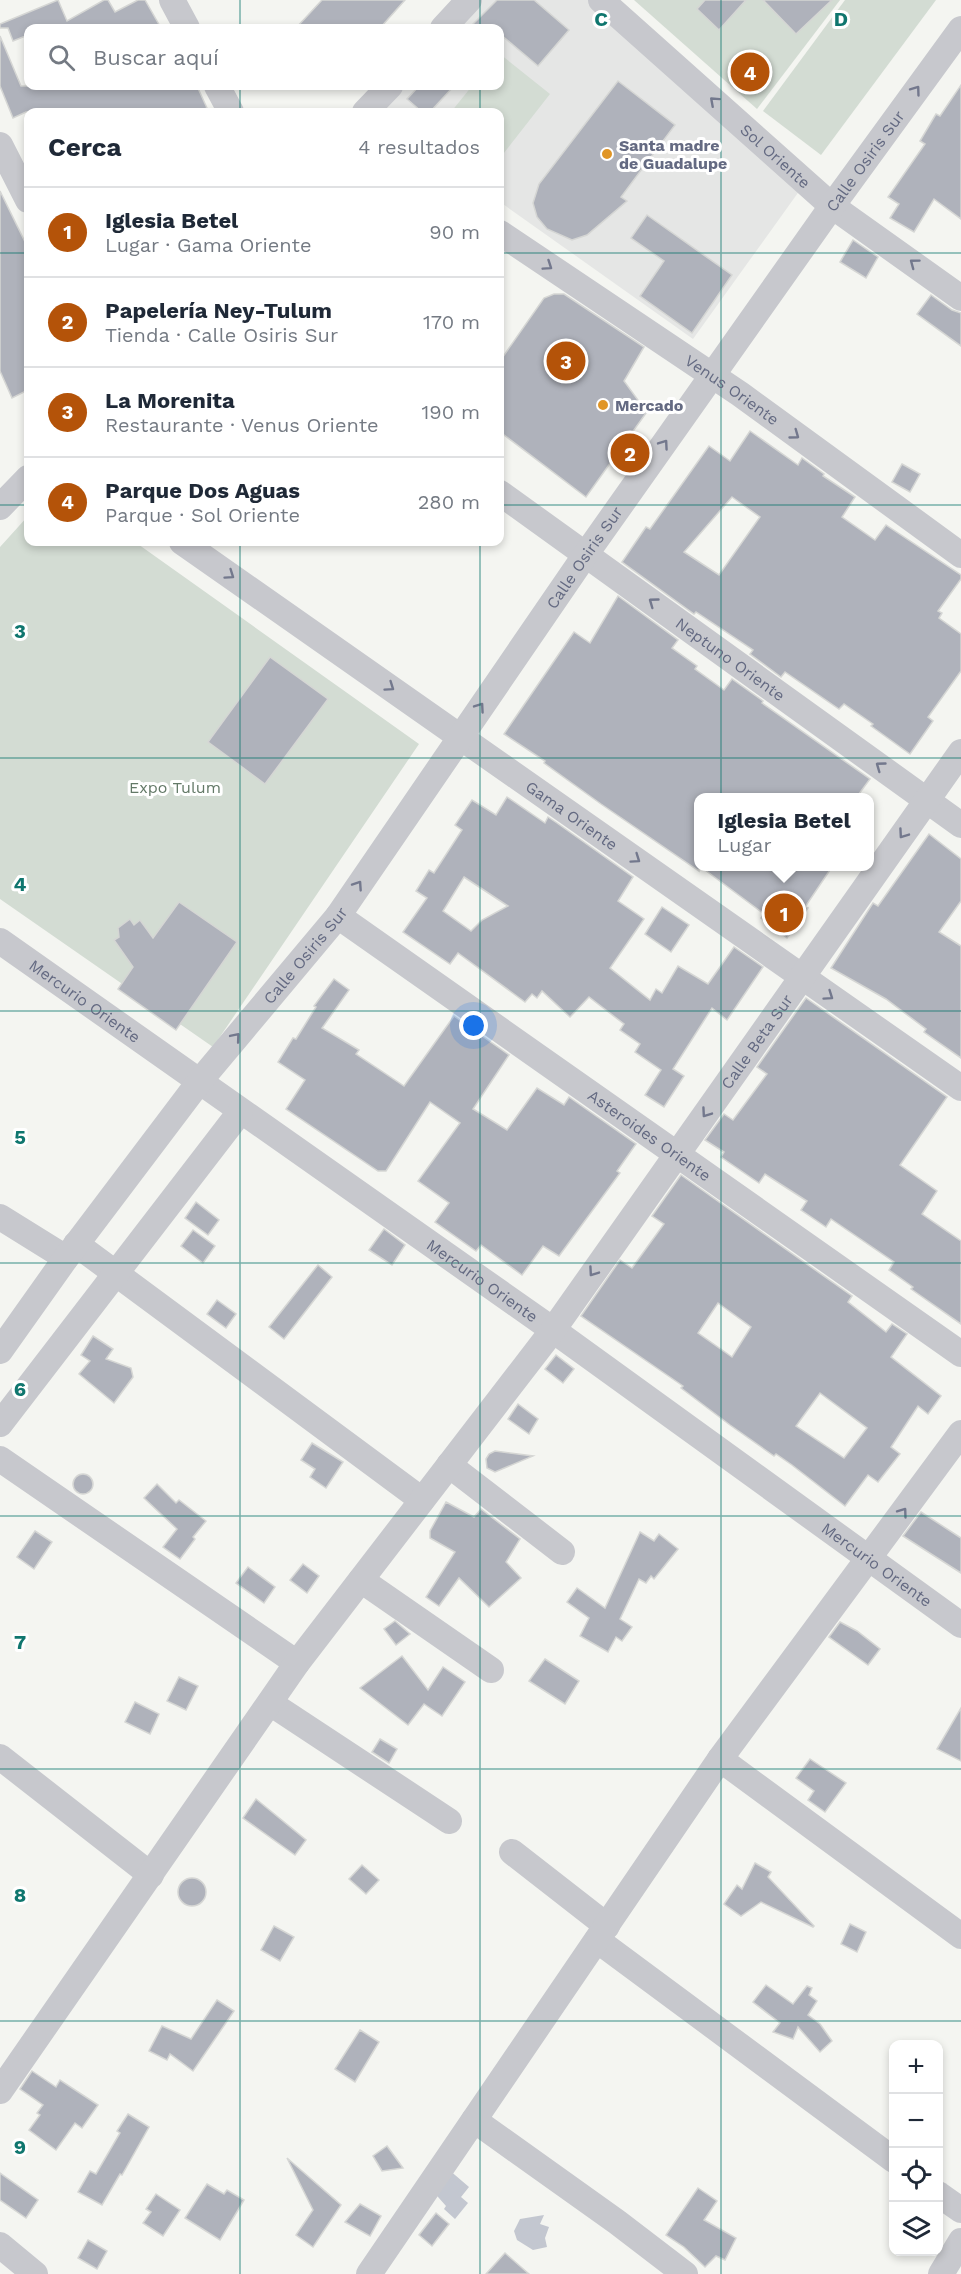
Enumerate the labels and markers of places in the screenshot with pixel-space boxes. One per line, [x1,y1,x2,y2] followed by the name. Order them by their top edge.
[730,50,770,94] pin: 4
[619,136,727,173] place label: Santa madre de Guadalupe
[600,147,614,161] marker: Santa madre de Guadalupe
[546,338,586,384] pin: 3
[615,396,684,415] place label: Mercado
[596,398,610,412] marker: Mercado
[610,430,650,476] pin: 2
[764,890,804,936] pin: 1

